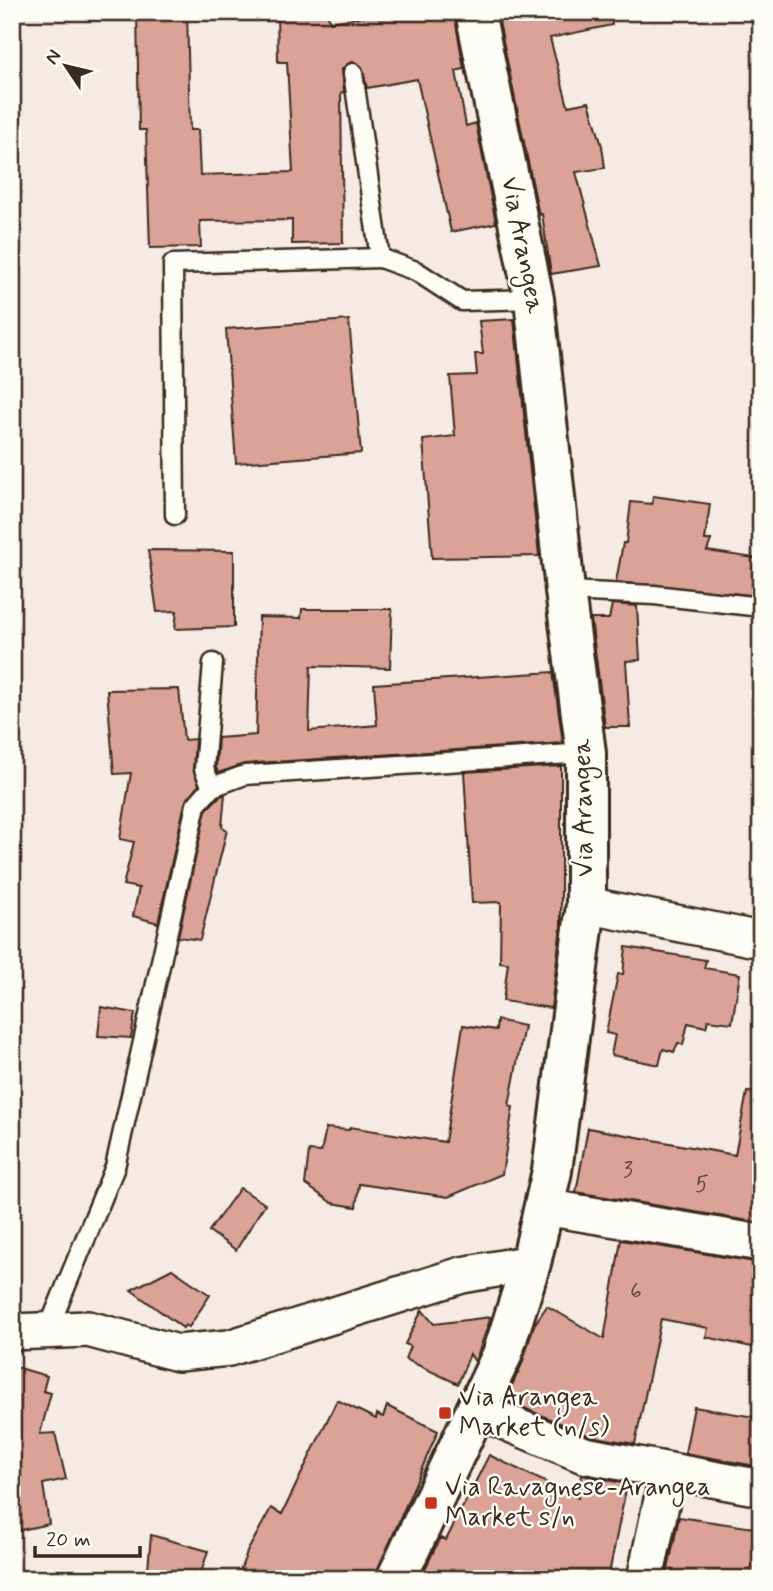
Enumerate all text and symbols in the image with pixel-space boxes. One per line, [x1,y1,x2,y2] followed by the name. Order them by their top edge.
[32,32,102,102] north arrow
[39,45,67,69] text: N
[490,174,552,317] street label: Via Arangea
[566,738,604,877] street label: Via Arangea
[623,1156,633,1186] house number: 3
[695,1170,709,1200] house number: 5
[630,1277,642,1307] house number: 6
[459,1381,609,1445] place label: Via Arangea Market (n/s)
[437,1405,453,1421] marker: Via Arangea Market (n/s)
[445,1471,711,1535] place label: Via Ravagnese-Arangea Market s/n
[423,1495,439,1511] marker: Via Ravagnese-Arangea Market s/n
[35,1514,140,1558] scale bar
[46,1526,91,1554] text: 20 m

